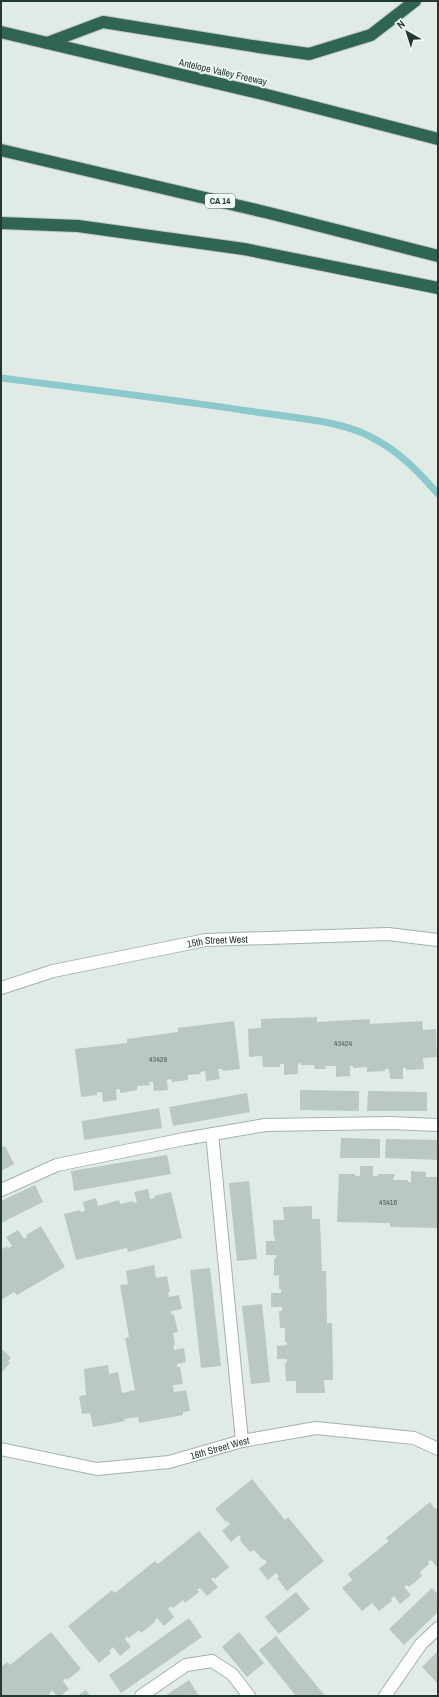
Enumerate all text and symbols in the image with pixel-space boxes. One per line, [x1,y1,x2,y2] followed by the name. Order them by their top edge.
[387,12,427,52] north arrow
[394,17,408,32] text: N
[177,55,269,89] street label: Antelope Valley Freeway
[205,194,235,208] road number: CA 14
[186,932,249,950] street label: 15th Street West
[334,1038,352,1048] house number: 43424
[149,1054,167,1064] house number: 43428
[379,1197,397,1207] house number: 43416
[188,1433,251,1462] street label: 16th Street West

